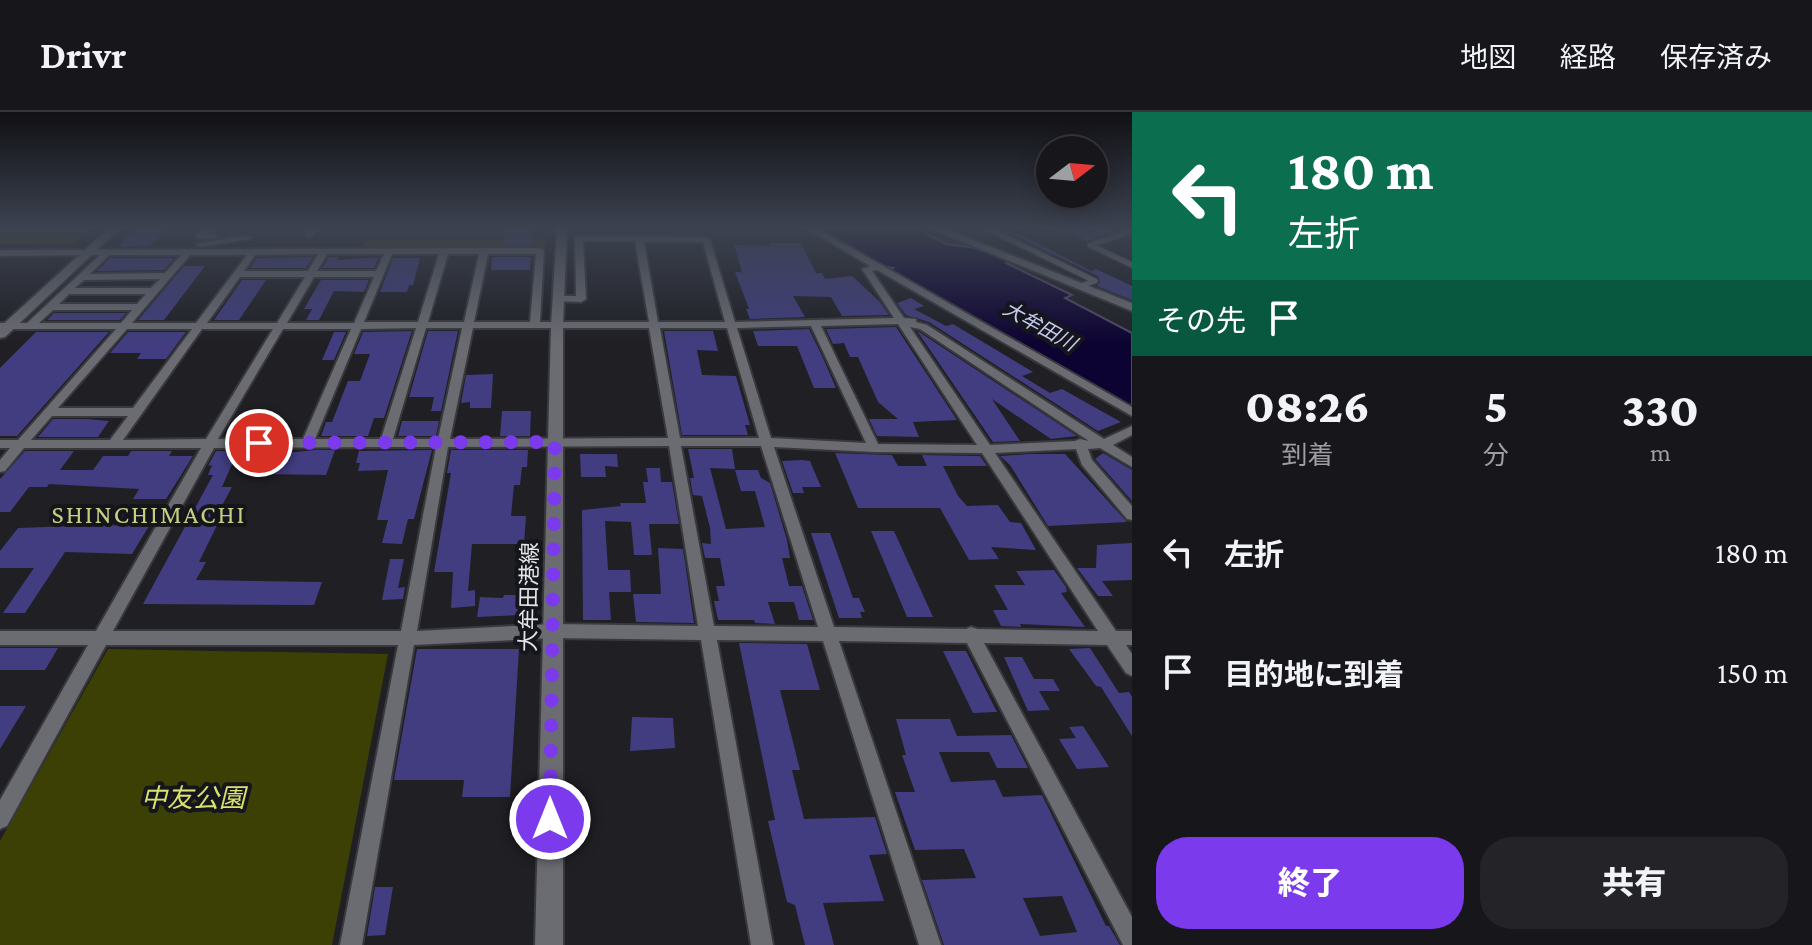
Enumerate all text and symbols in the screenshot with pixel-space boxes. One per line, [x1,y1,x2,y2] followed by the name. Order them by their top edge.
[40,34,126,76] text: Drivr
[1460,42,1516,73] text: 地図
[1560,42,1616,73] text: 経路
[1660,42,1772,73] text: 保存済み
[1036,136,1108,208] north arrow
[1036,136,1108,208] map controls
[1288,139,1434,201] text: 180 m
[1156,144,1260,248] icon: left
[1288,214,1360,254] text: 左折
[1262,296,1306,340] icon: arrive
[1000,297,1082,356] water label: 大牟田川
[1156,304,1246,337] text: その先
[1245,379,1370,432] text: 08:26
[1484,379,1508,432] text: 5
[1622,383,1699,436] text: 330
[225,409,293,477] pin
[237,421,281,465] icon: arrive
[1650,438,1671,467] text: m
[1281,441,1333,470] text: 到着
[1483,441,1509,470] text: 分
[52,500,246,529] district label: SHINCHIMACHI
[1156,530,1200,574] icon: left
[1715,536,1788,569] text: 180 m
[1224,538,1284,571] text: 左折
[516,542,542,652] street label: 大牟田港線
[1156,650,1200,694] icon: arrive
[1717,656,1788,689] text: 150 m
[1224,658,1404,691] text: 目的地に到着
[508,777,592,861] position arrow
[141,784,249,813] park label: 中友公園
[1156,837,1464,929] button: 終了
[1480,837,1788,929] button: 共有

